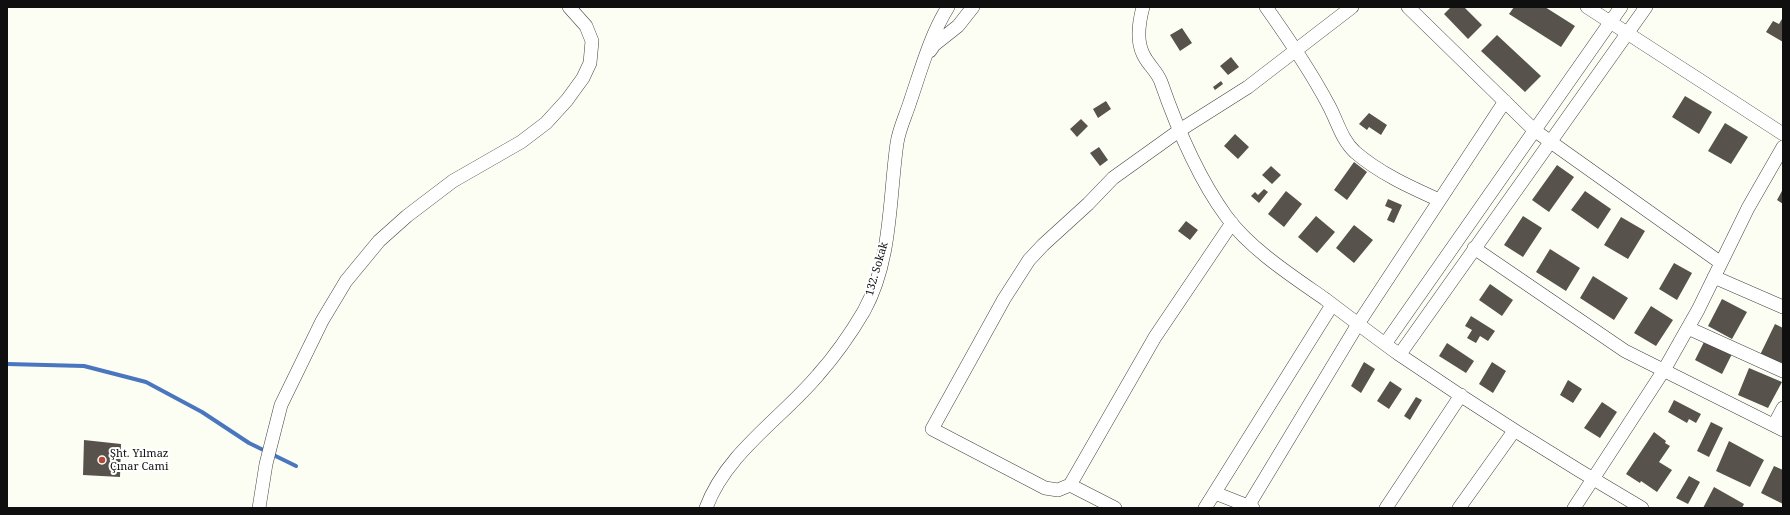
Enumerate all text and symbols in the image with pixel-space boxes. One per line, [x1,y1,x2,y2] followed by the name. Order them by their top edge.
[863,241,891,297] street label: 132. Sokak
[110,447,168,473] place label: Şht. Yılmaz Çınar Cami
[97,455,107,465] marker: Şht. Yılmaz Çınar Cami

